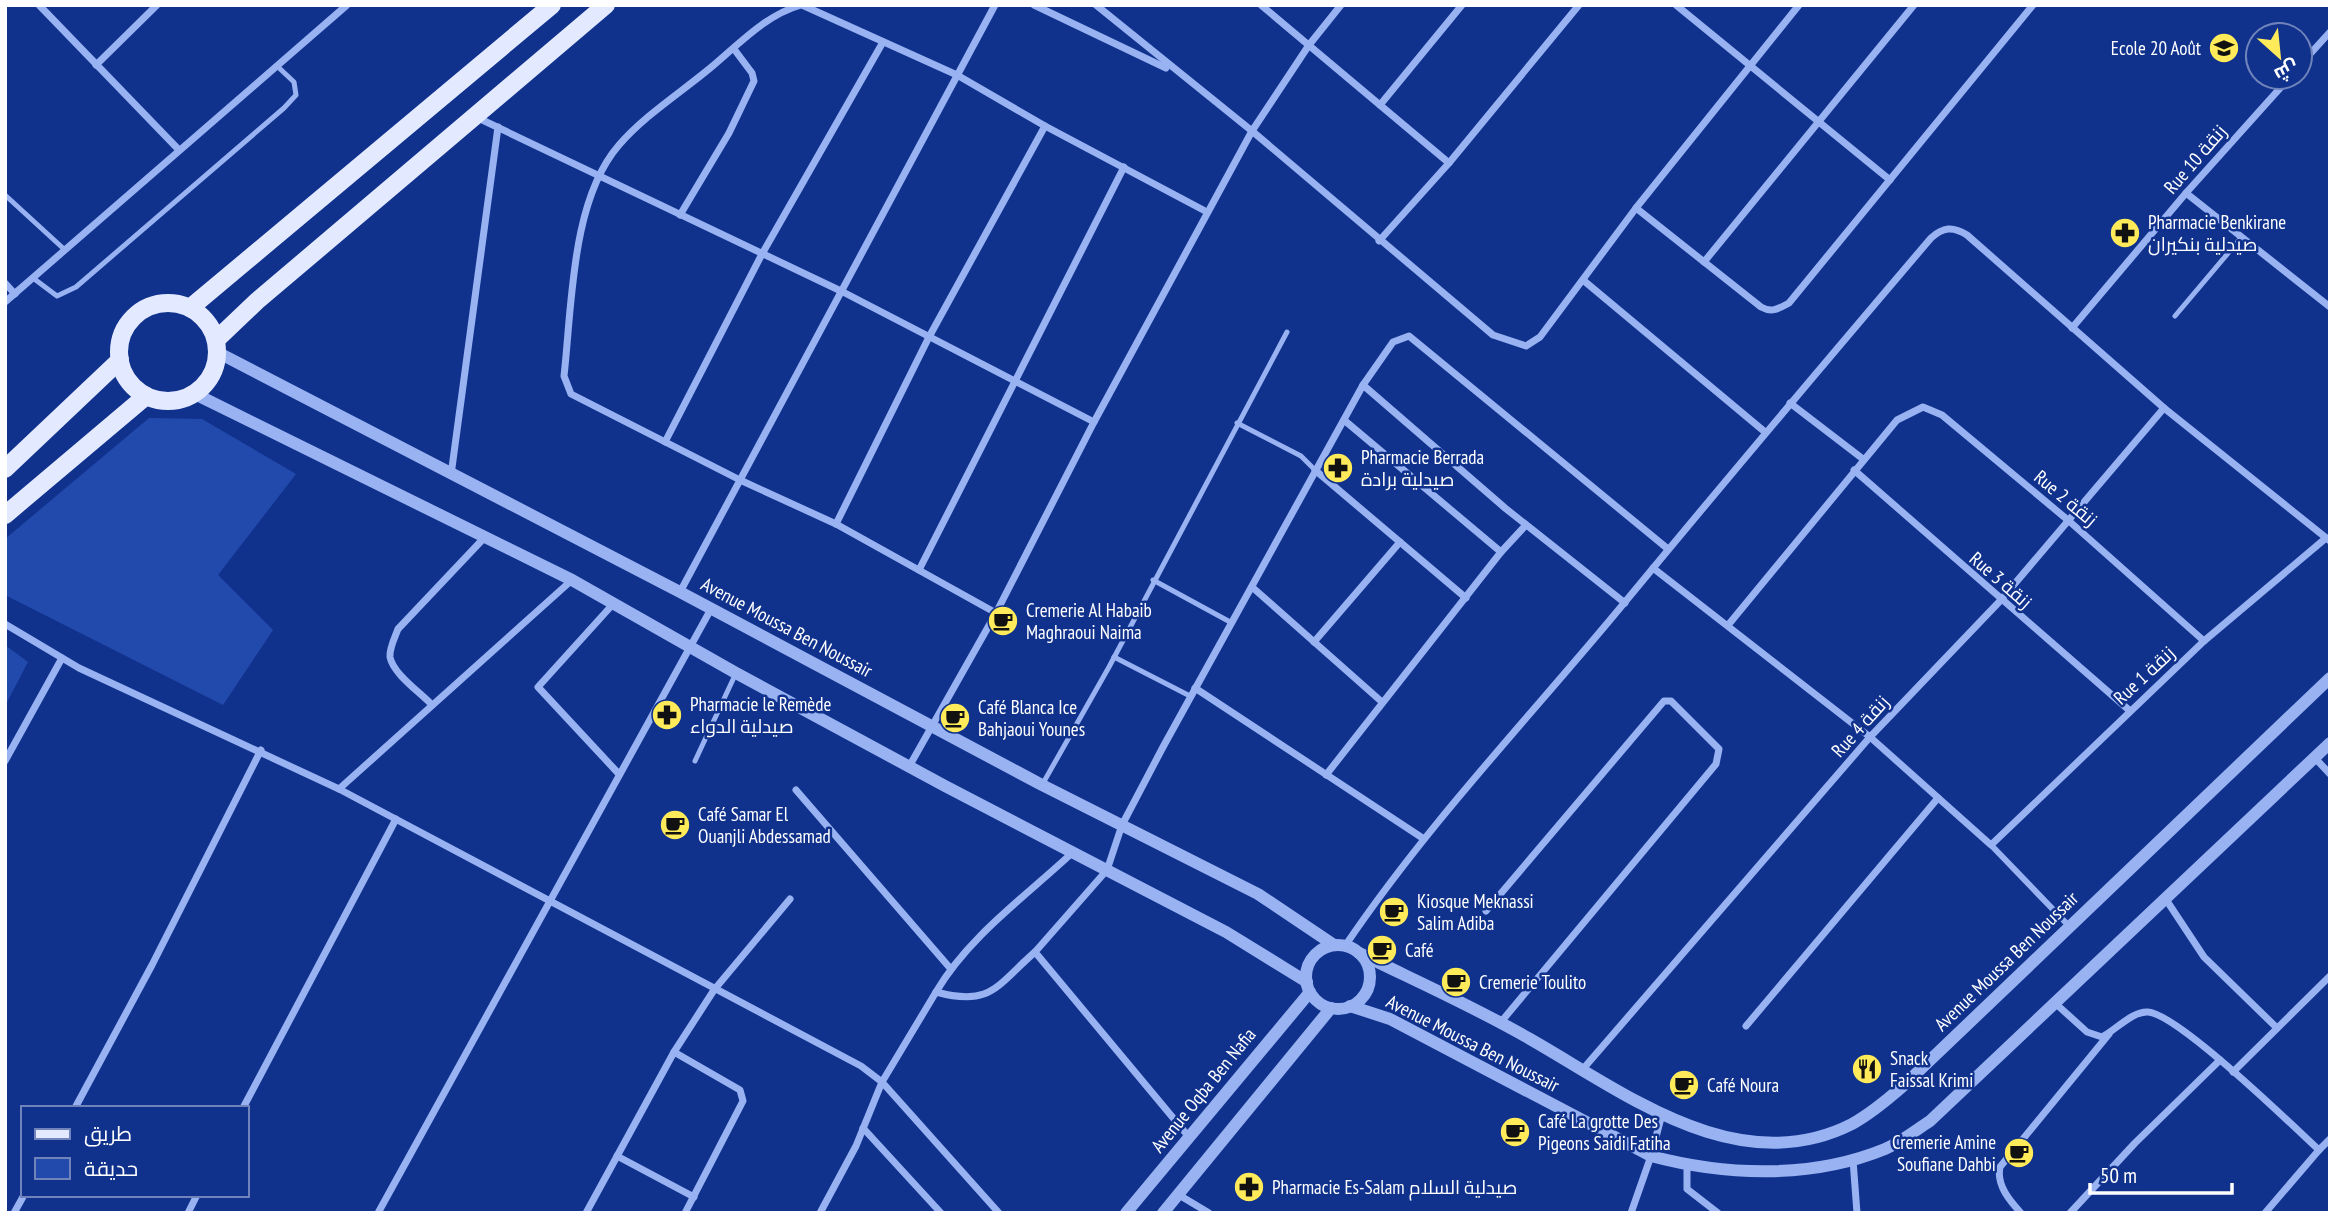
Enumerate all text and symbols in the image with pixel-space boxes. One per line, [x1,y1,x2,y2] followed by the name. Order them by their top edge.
[2244,21,2314,91] north arrow
[2207,31,2241,65] school or university icon: Ecole 20 Août
[2111,36,2202,60] place label: Ecole 20 Août
[2270,55,2303,87] text: ش
[2159,120,2231,198] street label: Rue 10 زنقة
[2148,210,2286,256] place label: Pharmacie Benkirane صيدلية بنكيران
[2108,216,2142,250] pharmacy icon: Pharmacie Benkirane صيدلية بنكيران
[1361,445,1484,491] place label: Pharmacie Berrada صيدلية برادة
[1321,451,1355,485] pharmacy icon: Pharmacie Berrada صيدلية برادة
[2030,465,2102,531] street label: Rue 2 زنقة
[1965,546,2037,614] street label: Rue 3 زنقة
[697,572,878,683] street label: Avenue Moussa Ben Noussair
[1026,598,1152,644] place label: Cremerie Al Habaib Maghraoui Naima
[986,604,1020,638] cafe icon: Cremerie Al Habaib Maghraoui Naima
[2108,641,2180,709] street label: Rue 1 زنقة
[1826,690,1894,762] street label: Rue 4 زنقة
[690,692,831,738] place label: Pharmacie le Remède صيدلية الدواء
[978,695,1085,741] place label: Café Blanca Ice Bahjaoui Younes
[650,698,684,732] pharmacy icon: Pharmacie le Remède صيدلية الدواء
[938,701,972,735] cafe icon: Café Blanca Ice Bahjaoui Younes
[698,802,831,848] place label: Café Samar El Ouanjli Abdessamad
[658,808,692,842] cafe icon: Café Samar El Ouanjli Abdessamad
[1929,886,2083,1036] street label: Avenue Moussa Ben Noussair
[1417,889,1534,935] place label: Kiosque Meknassi Salim Adiba
[1377,895,1411,929] cafe icon: Kiosque Meknassi Salim Adiba
[1365,933,1399,967] cafe icon: Café
[1405,938,1434,962] place label: Café
[1439,965,1473,999] cafe icon: Cremerie Toulito
[1479,970,1586,994] place label: Cremerie Toulito
[1383,989,1564,1097] street label: Avenue Moussa Ben Noussair
[1145,1023,1261,1157] street label: Avenue Oqba Ben Nafia
[1890,1046,1973,1092] place label: Snack Faissal Krimi
[1850,1052,1884,1086] restaurant icon: Snack Faissal Krimi
[1667,1068,1701,1102] cafe icon: Café Noura
[1707,1073,1779,1097] place label: Café Noura
[21,1106,248,1197] legend
[1538,1109,1671,1155] place label: Café La grotte Des Pigeons Saidi Fatiha
[1498,1115,1532,1149] cafe icon: Café La grotte Des Pigeons Saidi Fatiha
[84,1120,132,1147] text: طريق
[1892,1130,1996,1176] place label: Cremerie Amine Soufiane Dahbi
[2002,1136,2036,1170] cafe icon: Cremerie Amine Soufiane Dahbi
[2090,1152,2232,1196] scale bar
[84,1155,138,1182] text: حديقة
[2100,1162,2137,1189] text: 50 m
[1232,1170,1266,1204] pharmacy icon: Pharmacie Es-Salam صيدلية السلام
[1272,1175,1517,1201] place label: Pharmacie Es-Salam صيدلية السلام

